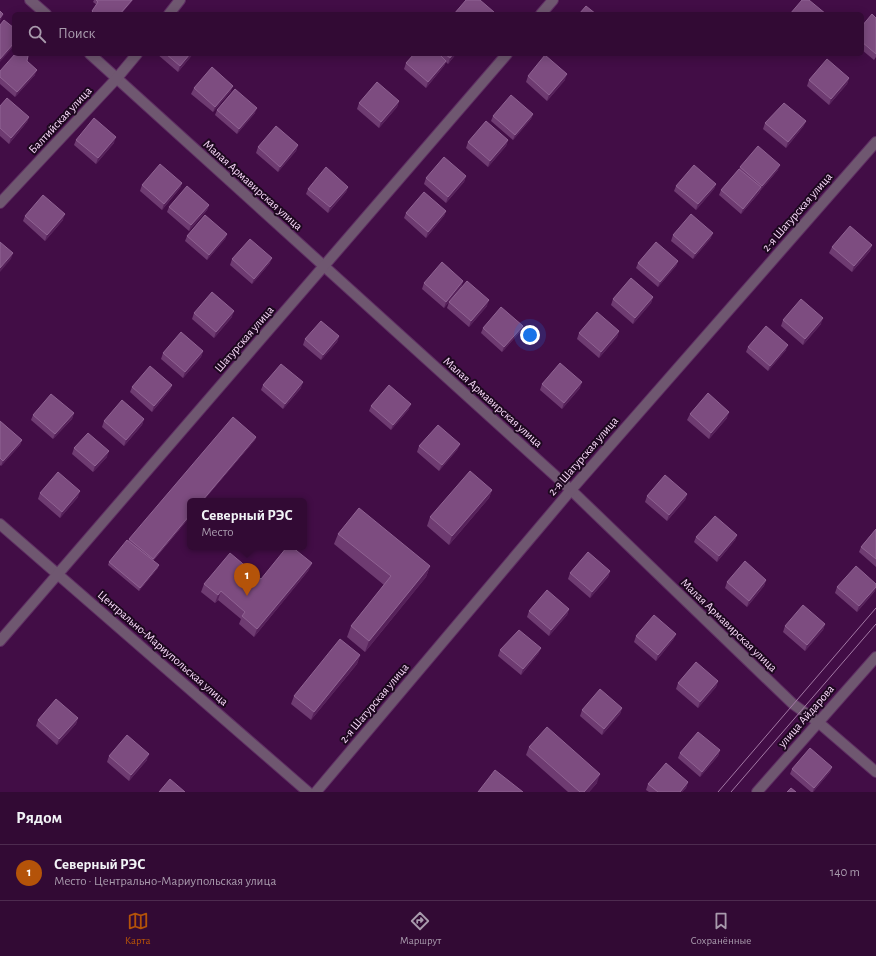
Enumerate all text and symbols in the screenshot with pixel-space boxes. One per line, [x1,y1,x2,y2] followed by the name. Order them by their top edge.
[12,12,864,56] search box
[26,23,48,45] icon: search
[58,26,96,41] text: Поиск
[26,84,95,156] street label: Балтийская улица
[200,137,305,234] street label: Малая Армавирская улица
[760,170,835,254] street label: 2-я Шатурская улица
[212,303,277,375] street label: Шатурская улица
[520,325,540,345] your location
[440,354,545,451] street label: Малая Армавирская улица
[546,414,621,498] street label: 2-я Шатурская улица
[187,498,307,550] popup
[201,508,293,523] text: Северный РЭС
[201,526,234,539] text: Место
[234,563,260,596] pin: 1
[678,576,780,675] street label: Малая Армавирская улица
[95,588,231,709] street label: Центрально-Мариупольская улица
[337,660,412,746] street label: 2-я Шатурская улица
[775,682,837,751] street label: улица Айдарова
[16,809,62,826] text: Рядом
[54,857,146,872] text: Северный РЭС
[27,866,31,879] text: 1
[830,866,860,879] text: 140 m
[54,875,276,888] text: Место · Центрально-Мариупольская улица
[125,910,150,947] tab: Карта
[400,910,441,947] tab: Маршрут
[691,910,751,947] tab: Сохранённые

